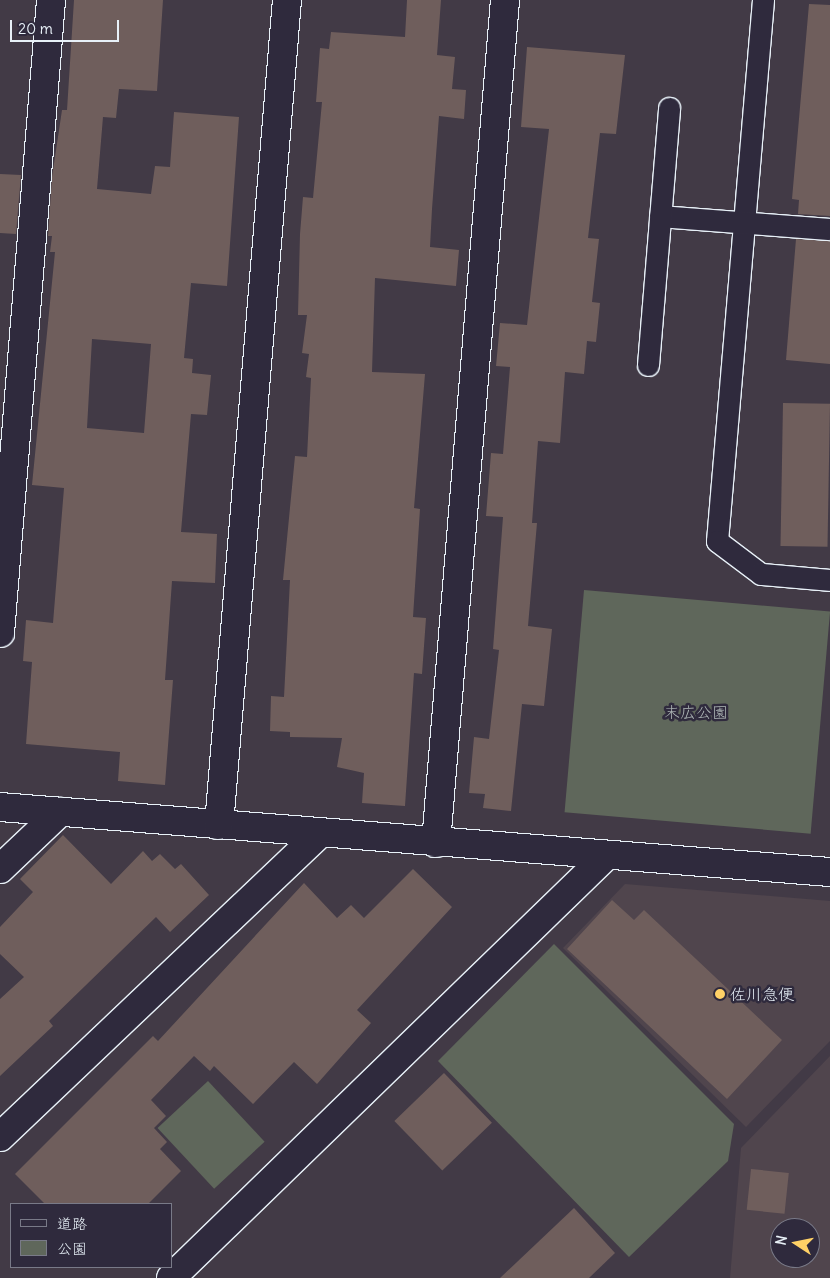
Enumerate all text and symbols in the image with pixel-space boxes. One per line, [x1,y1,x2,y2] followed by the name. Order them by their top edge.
[12,10,121,42] scale bar
[18,19,53,38] text: 20 m
[664,702,728,722] park label: 末広公園
[730,984,794,1004] place label: 佐川急便
[714,988,726,1000] marker: 佐川急便
[10,1203,172,1268] legend
[57,1214,87,1233] text: 道路
[770,1218,820,1268] north arrow
[771,1234,791,1247] text: N
[57,1239,87,1258] text: 公園

